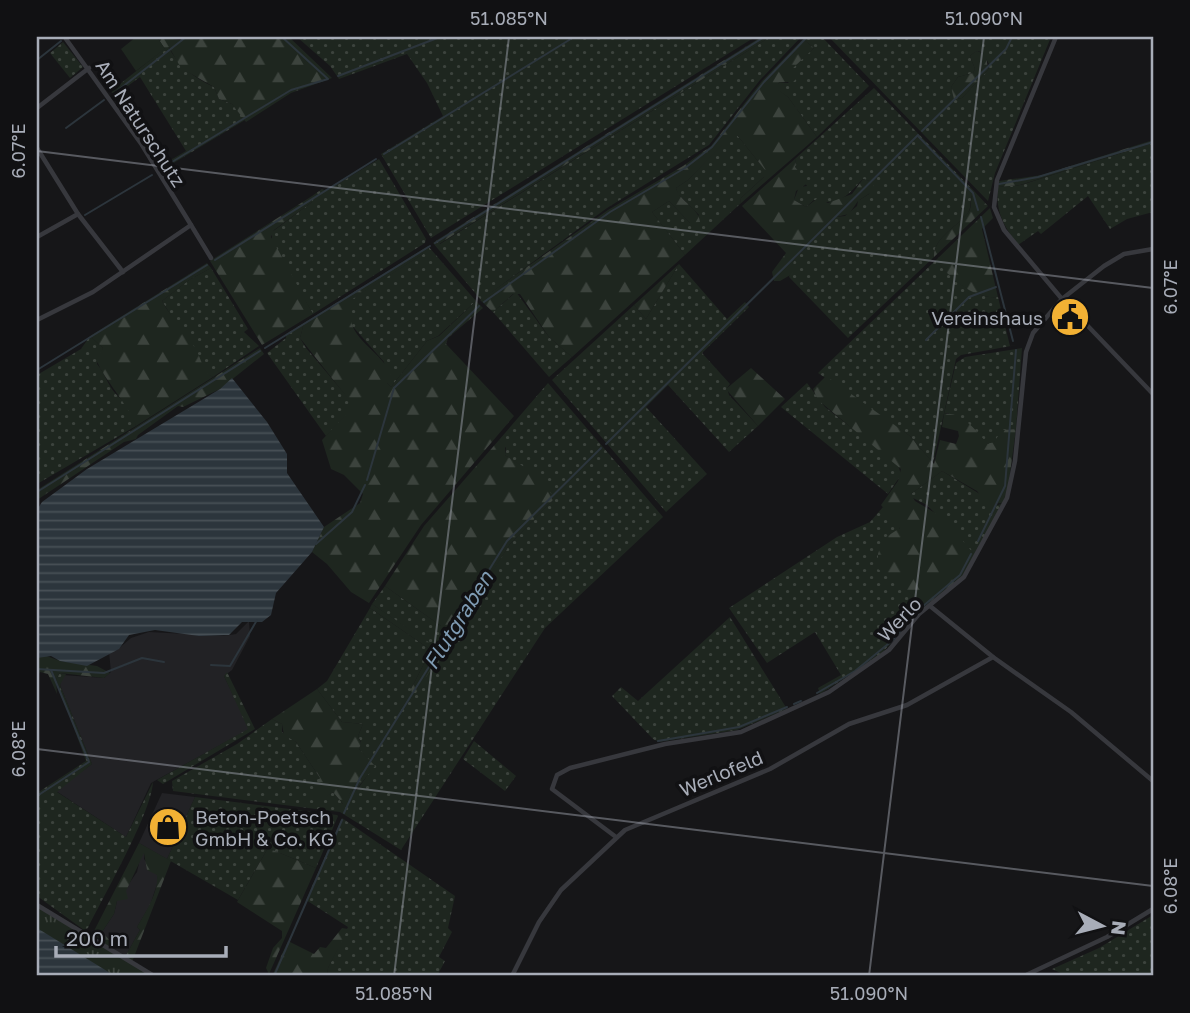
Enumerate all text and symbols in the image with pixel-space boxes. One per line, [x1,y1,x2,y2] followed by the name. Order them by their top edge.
[470,7,548,29] text: 51.085°N
[945,7,1023,29] text: 51.090°N
[91,55,191,191] street label: Am Naturschutz
[7,124,29,179] text: 6.07°E
[1159,260,1181,315] text: 6.07°E
[1049,296,1091,338] public building icon: Vereinshaus
[931,306,1043,329] place label: Vereinshaus
[418,565,499,674] water label: Flutgraben
[872,592,926,646] street label: Werlo
[7,721,29,777] text: 6.08°E
[676,745,766,801] street label: Werlofeld
[195,805,334,850] place label: Beton-Poetsch GmbH & Co. KG
[147,806,189,848] shop icon: Beton-Poetsch GmbH & Co. KG
[1159,858,1181,914] text: 6.08°E
[1068,890,1138,960] north arrow
[56,915,226,959] scale bar
[1107,920,1132,937] text: N
[66,925,128,951] text: 200 m
[355,982,433,1004] text: 51.085°N
[830,982,908,1004] text: 51.090°N

